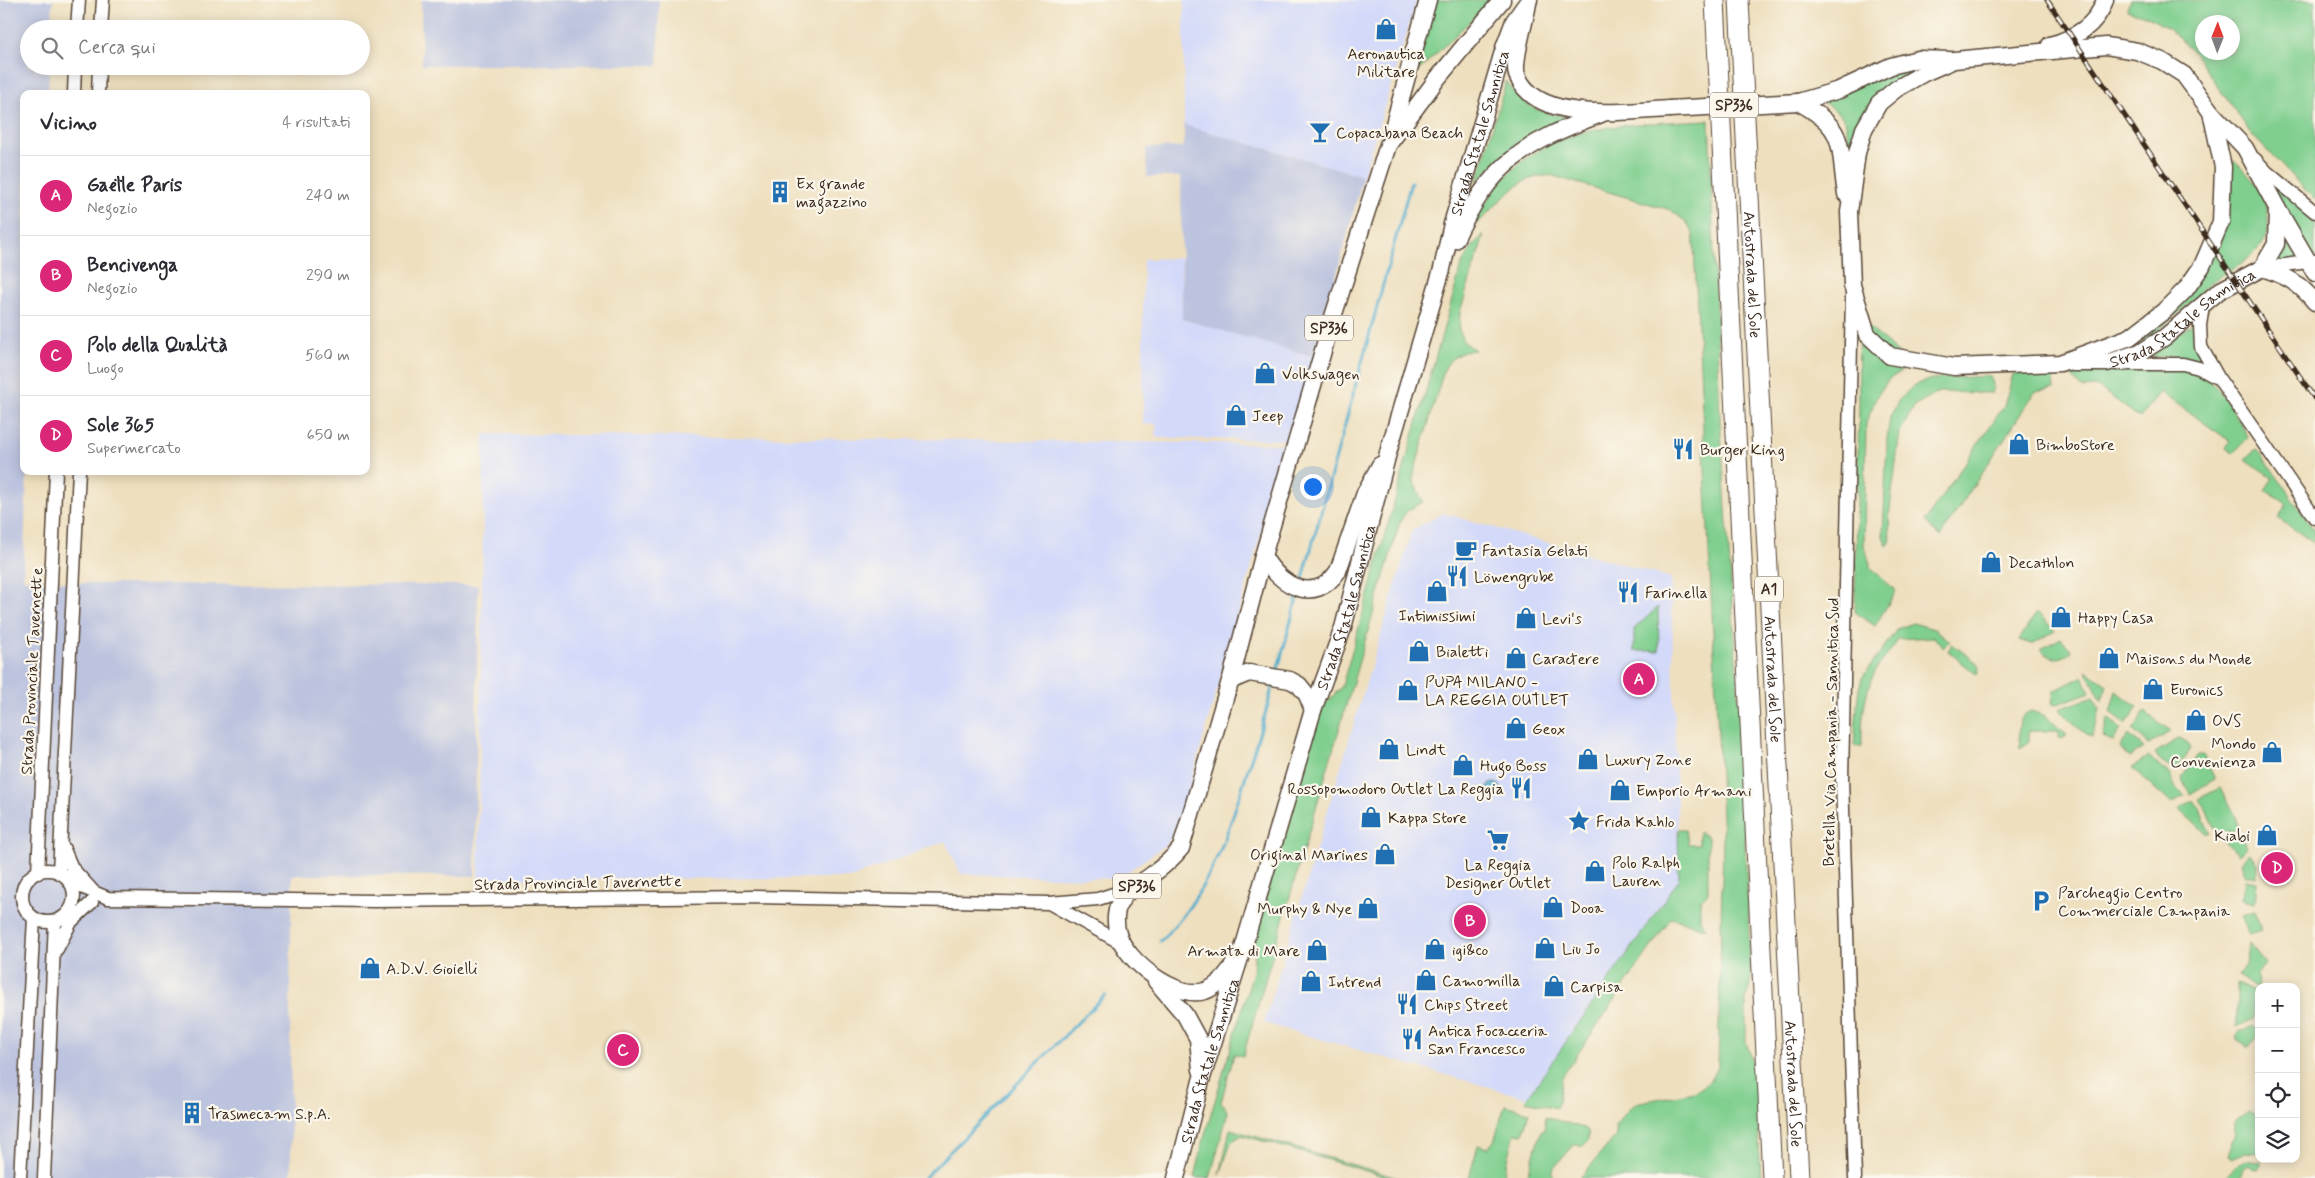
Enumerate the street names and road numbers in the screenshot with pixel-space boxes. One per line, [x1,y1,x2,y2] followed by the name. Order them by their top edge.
[1446,48,1515,218] street label: Strada Statale Sannitica
[1710,92,1758,118] road number: SP336
[1738,211,1765,339] street label: Autostrada del Sole
[2107,264,2260,373] street label: Strada Statale Sannitica
[1305,316,1353,340] road number: SP336
[1312,522,1381,693] street label: Strada Statale Sannitica
[17,567,48,775] street label: Strada Provinciale Tavernette
[1755,576,1783,602] road number: A1
[1819,597,1844,867] street label: Bretella Via Campania - Sannitica Sud
[1758,615,1786,743] street label: Autostrada del Sole
[474,871,682,896] street label: Strada Provinciale Tavernette
[1113,874,1161,898] road number: SP336
[1176,975,1245,1146] street label: Strada Statale Sannitica
[1779,1020,1806,1148] street label: Autostrada del Sole

